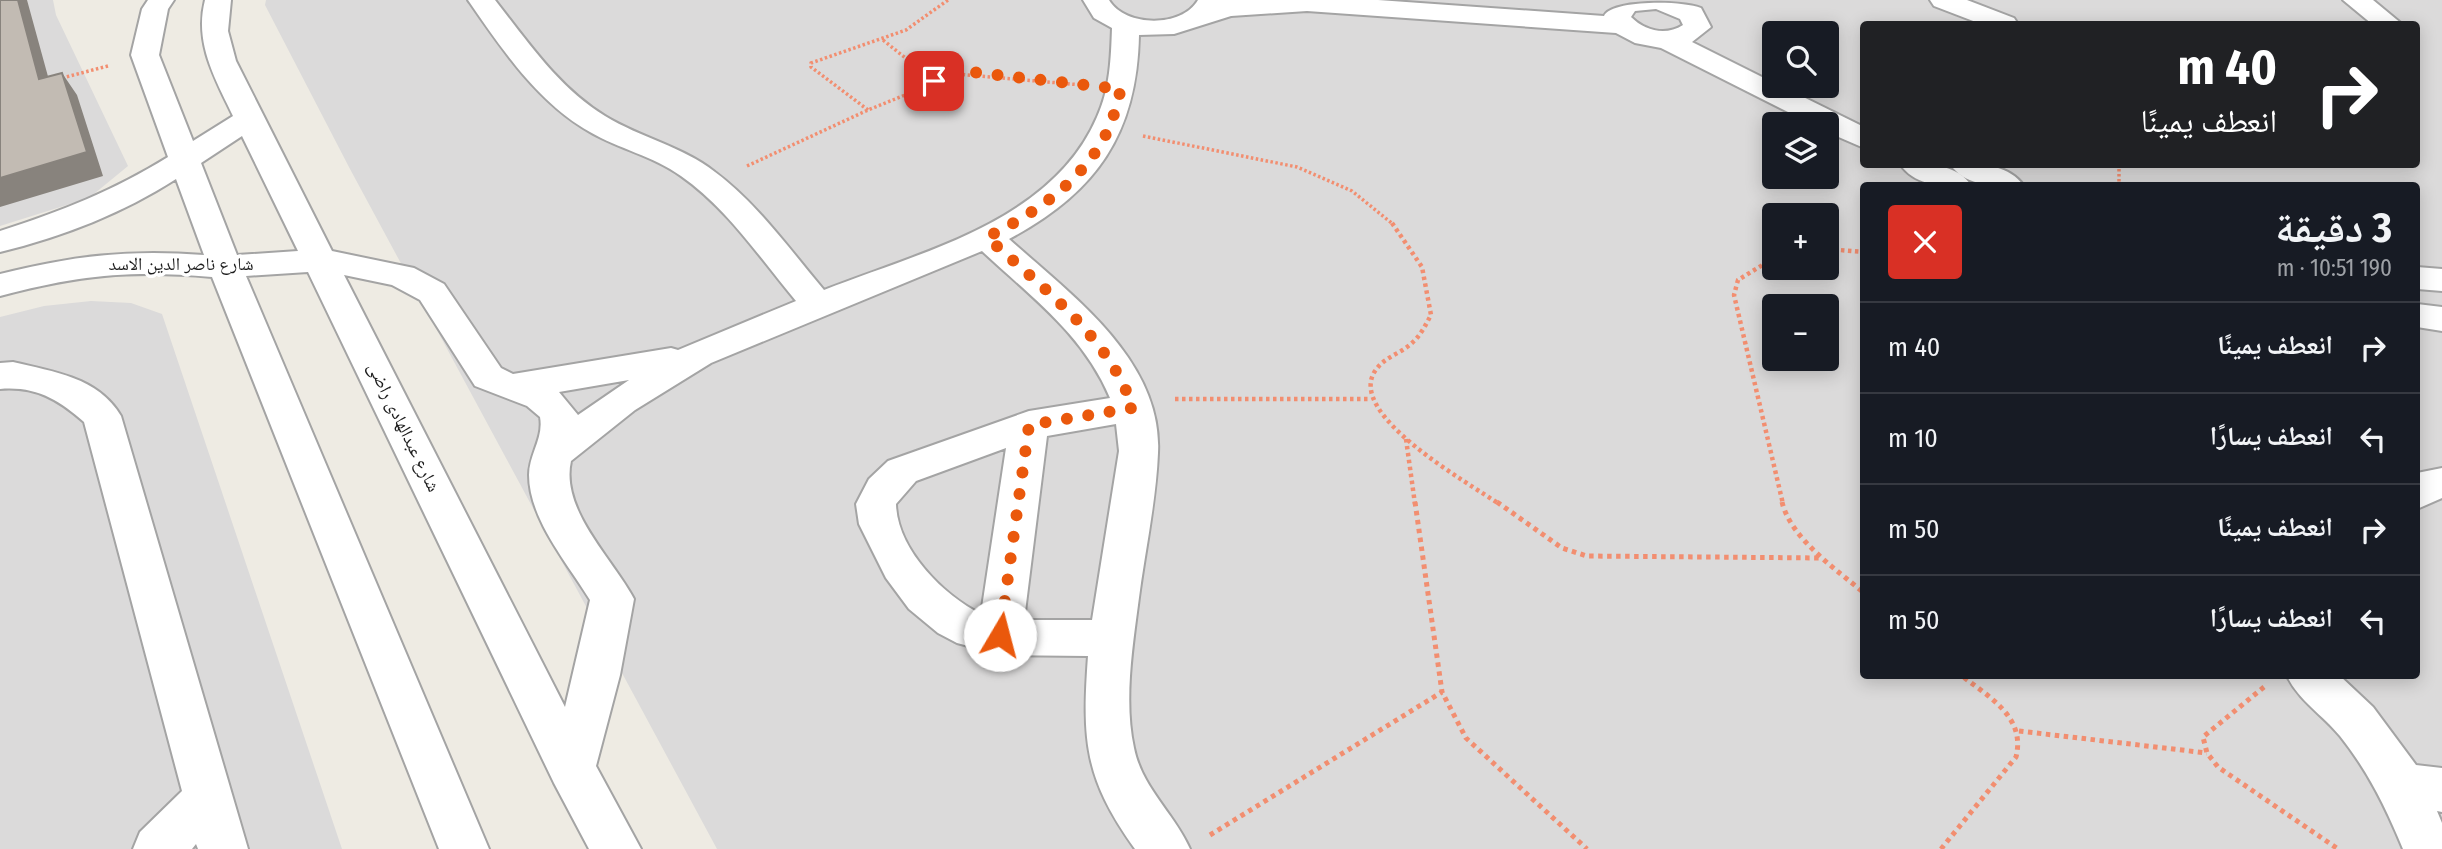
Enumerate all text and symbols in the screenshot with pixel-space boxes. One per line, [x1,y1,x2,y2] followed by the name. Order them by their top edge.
[1762,21,1839,371] map controls
[1762,21,1839,98] button: search
[2177,38,2277,97] text: 40 m
[2301,49,2392,140] icon: right
[904,51,964,111] pin
[915,62,953,100] icon: arrive
[2140,102,2277,140] text: انعطف يمينًا
[1762,112,1839,189] button: layers
[1762,203,1839,280] button: +
[2275,203,2392,253] text: 3 دقيقة
[1888,205,1962,279] button: close
[108,253,254,275] street label: شارع ناصر الدين الاسد
[2277,254,2392,282] text: 190 m · 10:51
[1762,294,1839,371] button: −
[2354,329,2392,367] icon: right
[2217,330,2333,361] text: انعطف يمينًا
[1888,332,1940,363] text: 40 m
[363,359,445,495] street label: شارع عبدالهادى راضى
[2354,420,2392,458] icon: left
[2210,421,2333,452] text: انعطف يسارًا
[1888,423,1938,454] text: 10 m
[2354,511,2392,549] icon: right
[2217,512,2333,543] text: انعطف يمينًا
[1888,514,1940,545] text: 50 m
[963,598,1037,672] position arrow
[2354,602,2392,640] icon: left
[2210,603,2333,634] text: انعطف يسارًا
[1888,605,1940,636] text: 50 m

